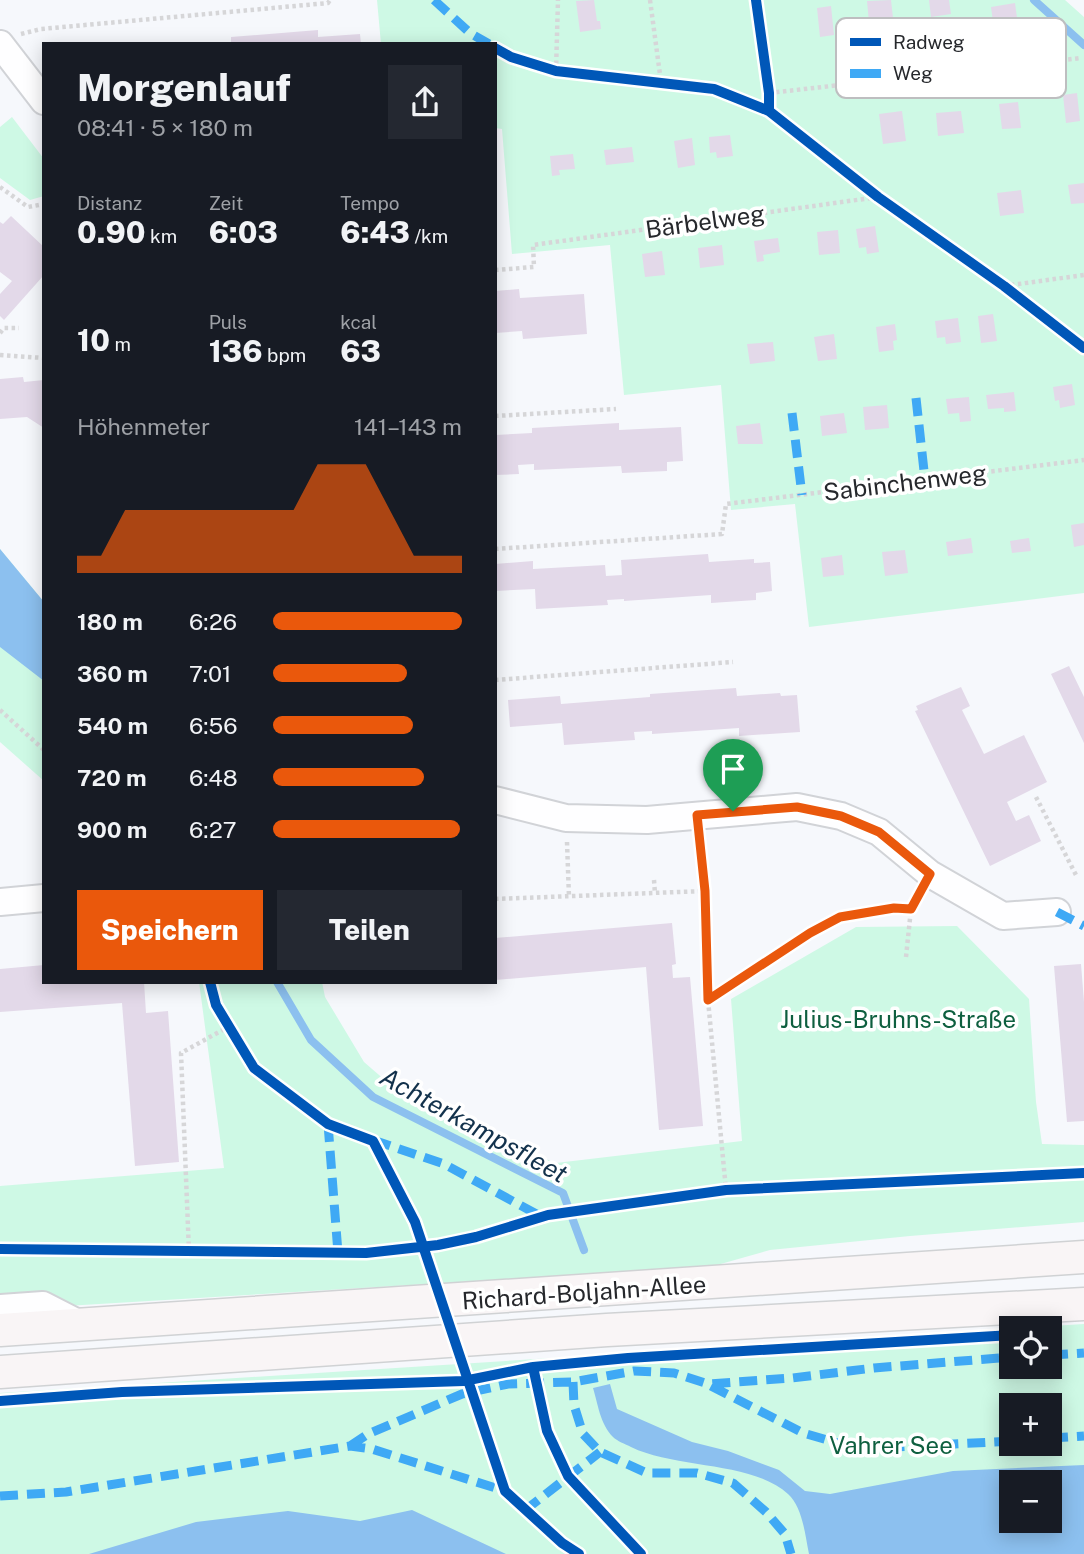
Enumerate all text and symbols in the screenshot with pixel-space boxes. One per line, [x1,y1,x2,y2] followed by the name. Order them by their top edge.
[836,18,1066,98] legend
[893,31,965,53] text: Radweg
[893,62,933,84] text: Weg
[77,65,291,110] text: Morgenlauf
[388,65,462,139] button: share
[77,114,253,141] text: 08:41 · 5 × 180 m
[77,192,142,214] text: Distanz
[209,192,243,214] text: Zeit
[340,192,400,214] text: Tempo
[643,199,767,243] street label: Bärbelweg
[77,214,145,250] text: 0.90
[209,214,278,250] text: 6:03
[340,214,410,250] text: 6:43
[145,225,177,247] text: km
[410,225,448,247] text: /km
[209,311,247,333] text: Puls
[340,311,377,333] text: kcal
[77,322,110,358] text: 10
[110,333,131,355] text: m
[209,333,263,369] text: 136
[340,333,381,369] text: 63
[263,344,306,366] text: bpm
[77,413,210,440] text: Höhenmeter
[354,413,462,440] text: 141–143 m
[822,458,988,506] street label: Sabinchenweg
[77,608,143,635] text: 180 m
[189,608,237,635] text: 6:26
[77,660,148,687] text: 360 m
[189,660,231,687] text: 7:01
[77,712,148,739] text: 540 m
[189,712,238,739] text: 6:56
[703,739,763,811] pin
[714,750,752,788] icon: arrive
[77,764,147,791] text: 720 m
[189,764,238,791] text: 6:48
[77,816,147,843] text: 900 m
[189,816,236,843] text: 6:27
[77,890,263,970] button: Speichern
[277,890,462,970] button: Teilen
[780,1005,1016,1033] park label: Julius-Bruhns-Straße
[375,1061,573,1189] water label: Achterkampsfleet
[461,1269,707,1315] street label: Richard-Boljahn-Allee
[999,1316,1062,1533] map controls
[999,1316,1062,1379] button: locate
[999,1393,1062,1456] button: +
[829,1431,953,1459] park label: Vahrer See
[999,1470,1062,1533] button: −

